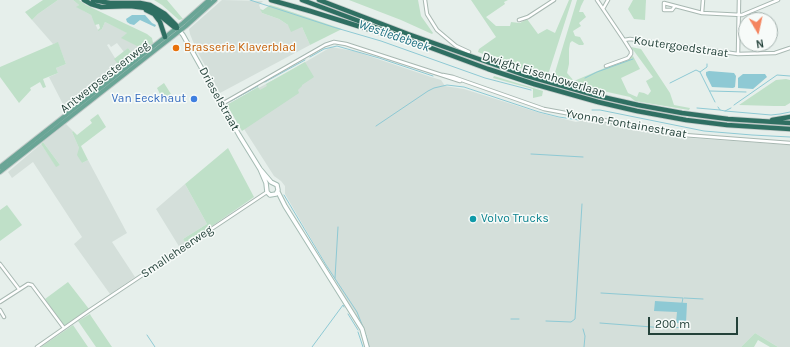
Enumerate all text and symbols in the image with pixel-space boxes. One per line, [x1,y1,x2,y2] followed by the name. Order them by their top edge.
[738,12,778,52] north arrow
[356,17,432,55] water label: Westledebeek
[633,33,729,61] street label: Koutergoedstraat
[755,36,765,50] text: N
[57,38,153,116] street label: Antwerpsesteenweg
[184,41,296,55] place label: Brasserie Klaverblad
[171,43,181,53] marker: Brasserie Klaverblad
[480,49,608,101] street label: Dwight Eisenhowerlaan
[196,65,242,133] street label: Drieselstraat
[111,92,186,106] place label: Van Eeckhaut
[189,94,199,104] marker: Van Eeckhaut
[564,106,688,142] street label: Yvonne Fontainestraat
[481,212,549,226] place label: Volvo Trucks
[468,214,478,224] marker: Volvo Trucks
[138,223,216,281] street label: Smalleheerweg
[650,309,740,335] scale bar
[655,317,690,331] text: 200 m

